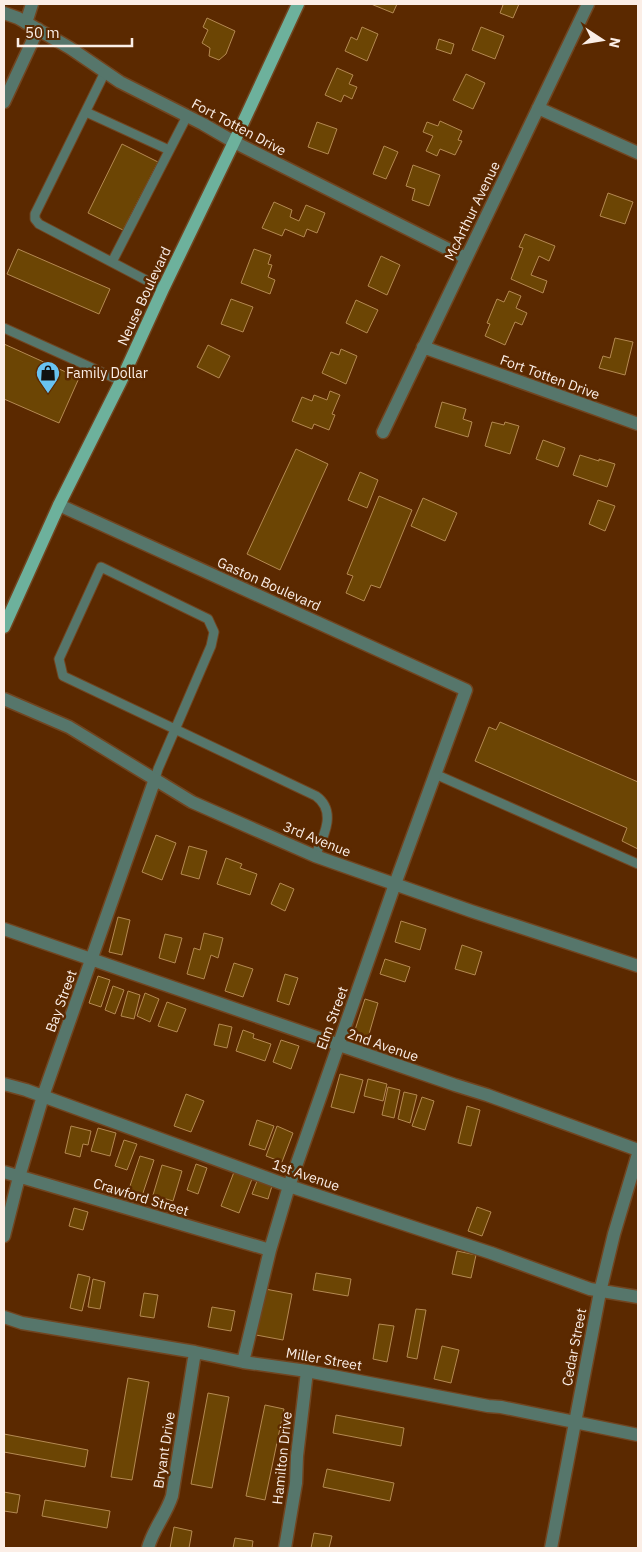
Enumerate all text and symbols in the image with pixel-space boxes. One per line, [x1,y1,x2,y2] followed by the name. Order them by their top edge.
[18,15,131,47] scale bar
[577,15,627,65] north arrow
[25,23,60,42] text: 50 m
[605,36,625,50] text: N
[189,94,290,160] street label: Fort Totten Drive
[440,158,504,264] street label: McArthur Avenue
[113,244,175,348] street label: Neuse Boulevard
[498,351,603,403] street label: Fort Totten Drive
[35,360,61,394] shop icon: Family Dollar
[66,364,148,382] place label: Family Dollar
[214,553,324,615] street label: Gaston Boulevard
[280,817,354,861] street label: 3rd Avenue
[41,967,81,1035] street label: Bay Street
[312,984,352,1052] street label: Elm Street
[345,1024,421,1066] street label: 2nd Avenue
[270,1155,342,1195] street label: 1st Avenue
[91,1174,191,1220] street label: Crawford Street
[558,1307,590,1387] street label: Cedar Street
[285,1343,364,1375] street label: Miller Street
[149,1410,179,1490] street label: Bryant Drive
[268,1410,296,1505] street label: Hamilton Drive

